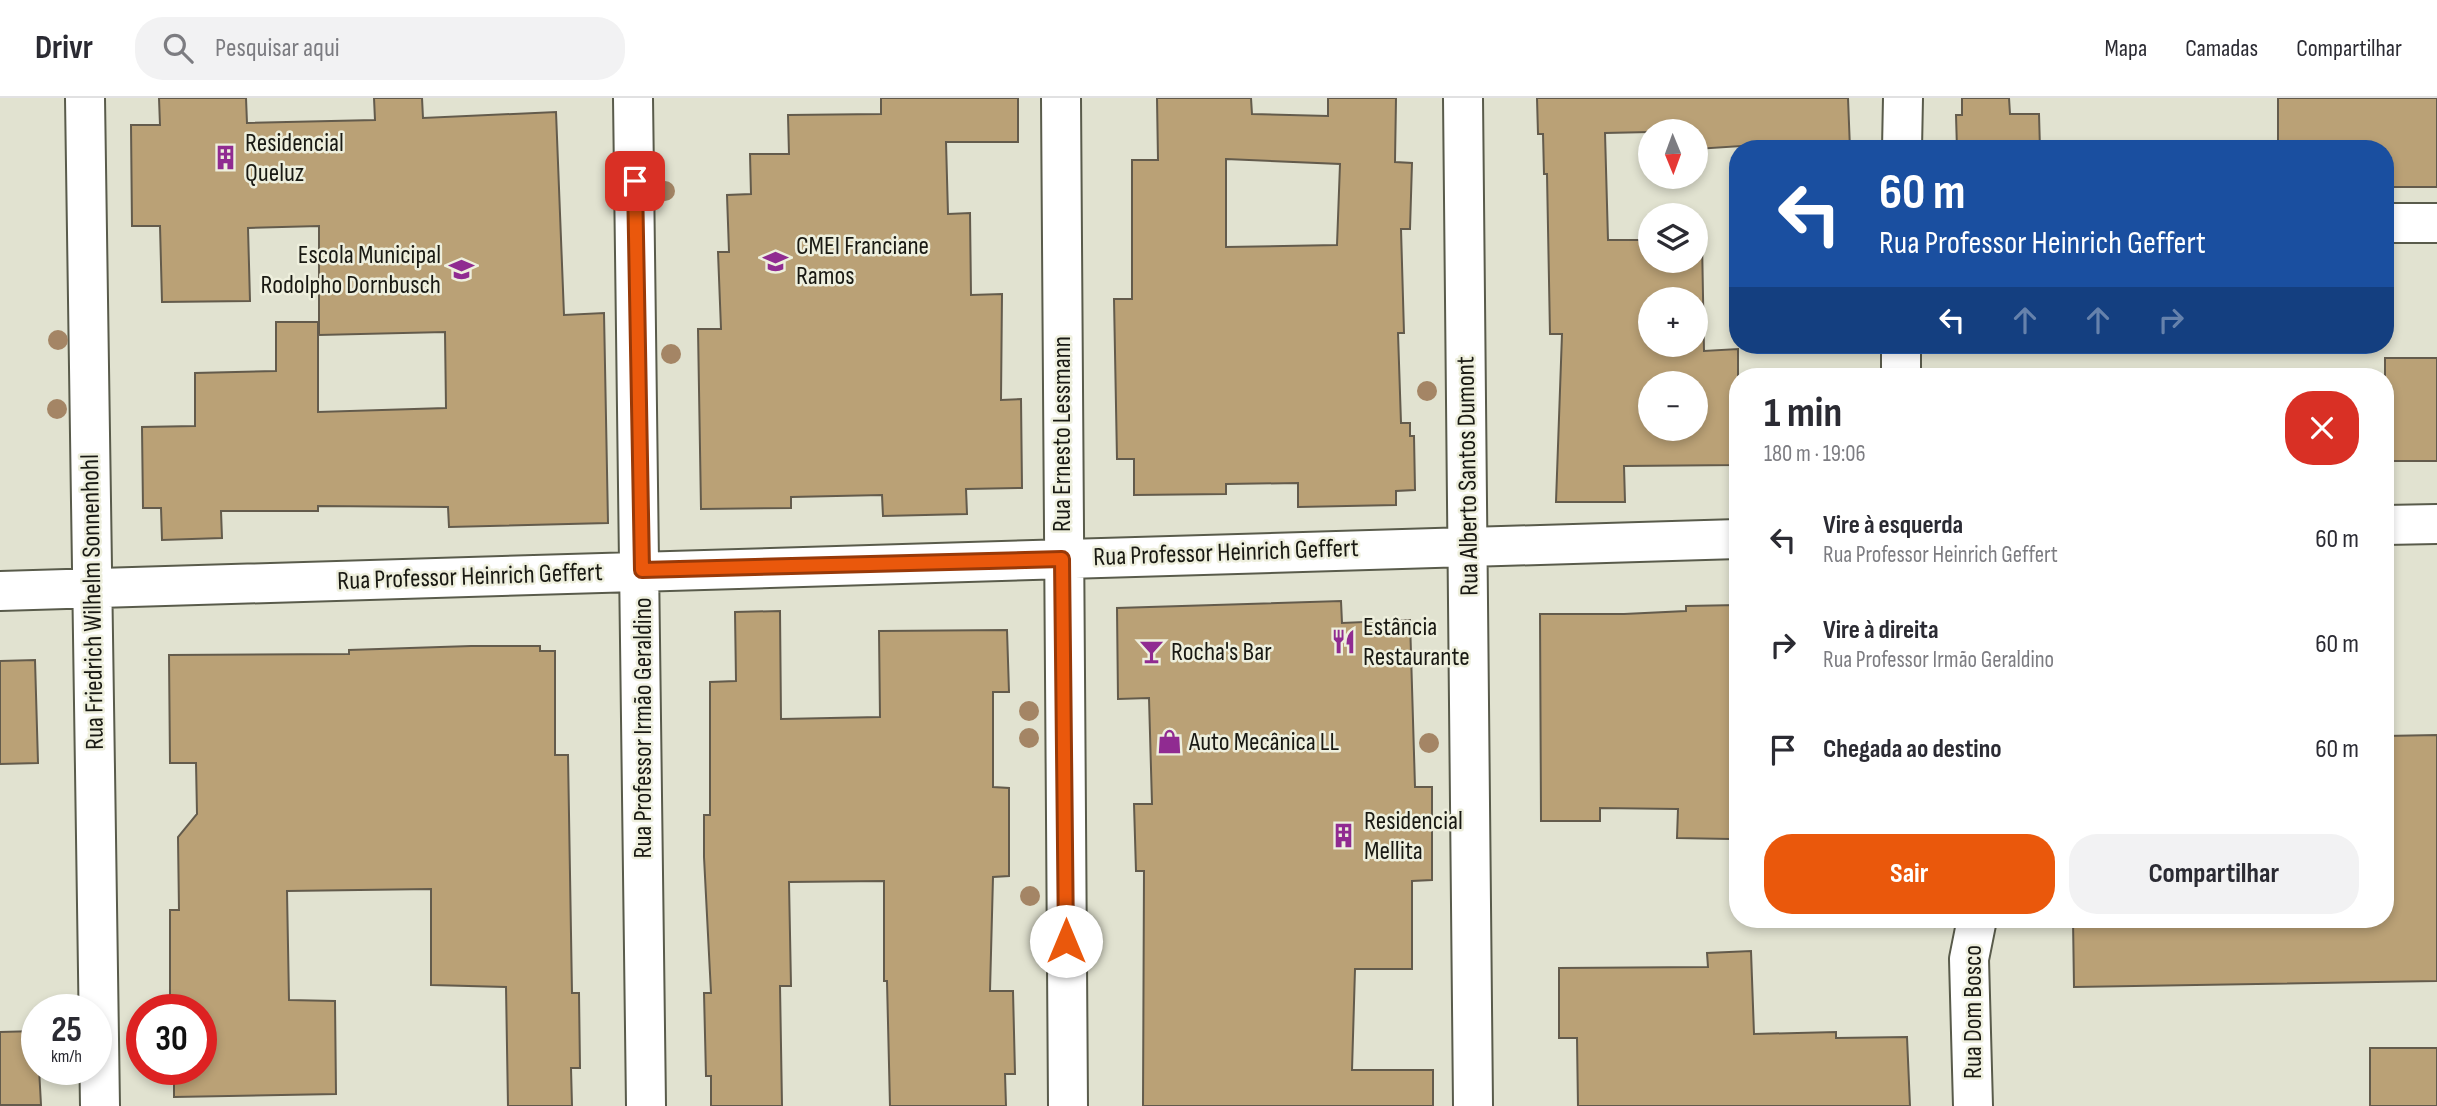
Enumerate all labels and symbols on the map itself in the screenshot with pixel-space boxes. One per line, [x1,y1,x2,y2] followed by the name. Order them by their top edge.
[1638,119,1708,189] north arrow
[245,128,344,189] place label: Residencial Queluz
[211,144,239,172] building icon: Residencial Queluz
[605,151,665,211] pin
[796,231,929,292] place label: CMEI Franciane Ramos
[261,240,441,301] place label: Escola Municipal Rodolpho Dornbusch
[762,247,790,275] school or university icon: CMEI Franciane Ramos
[447,256,475,284] school or university icon: Escola Municipal Rodolpho Dornbusch
[1047,336,1078,532] street label: Rua Ernesto Lessmann
[1450,356,1486,596] street label: Rua Alberto Santos Dumont
[75,454,111,750] street label: Rua Friedrich Wilhelm Sonnenhohl
[1093,533,1359,573] street label: Rua Professor Heinrich Geffert
[337,557,603,597] street label: Rua Professor Heinrich Geffert
[628,597,659,859] street label: Rua Professor Irmão Geraldino
[1363,612,1470,673] place label: Estância Restaurante
[1329,628,1357,656] restaurant icon: Estância Restaurante
[1171,637,1272,668] place label: Rocha's Bar
[1137,638,1165,666] bar icon: Rocha's Bar
[1188,727,1339,758] place label: Auto Mecânica LL
[1155,728,1183,756] shop icon: Auto Mecânica LL
[1364,806,1463,867] place label: Residencial Mellita
[1330,822,1358,850] building icon: Residencial Mellita
[1029,904,1103,978] position arrow
[1958,945,1989,1079] street label: Rua Dom Bosco
[126,994,217,1085] speed limit sign: 30

